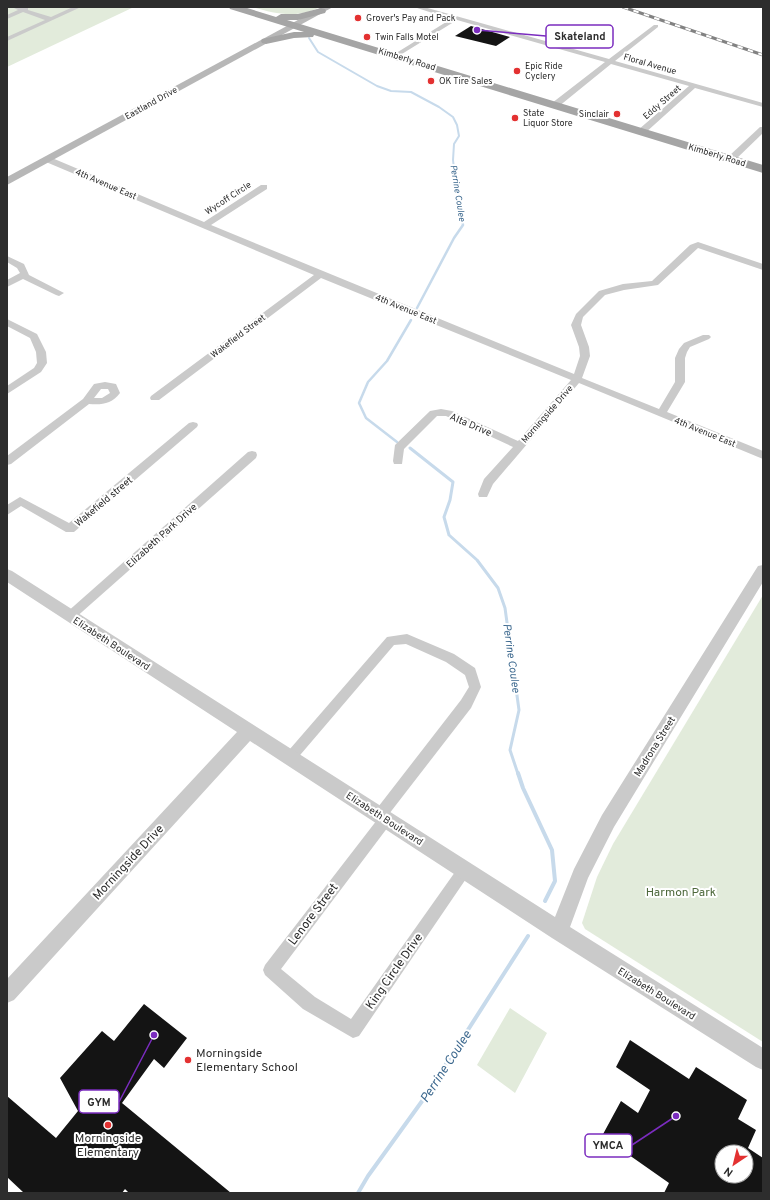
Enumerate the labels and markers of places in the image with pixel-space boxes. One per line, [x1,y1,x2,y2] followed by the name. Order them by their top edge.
[353,13,363,23] marker: Grover's Pay and Pack
[366,13,456,24] place label: Grover's Pay and Pack
[546,25,613,48] callout: Skateland
[362,32,372,42] marker: Twin Falls Motel
[375,32,439,43] place label: Twin Falls Motel
[525,61,563,82] place label: Epic Ride Cyclery
[512,66,522,76] marker: Epic Ride Cyclery
[426,76,436,86] marker: OK Tire Sales
[439,76,492,87] place label: OK Tire Sales
[523,108,573,129] place label: State Liquor Store
[579,109,609,120] place label: Sinclair
[612,109,622,119] marker: Sinclair
[510,113,520,123] marker: State Liquor Store
[196,1046,298,1076] place label: Morningside Elementary School
[183,1055,193,1065] marker: Morningside Elementary School
[79,1090,119,1113] callout: GYM
[103,1120,113,1130] marker: Morningside Elementary
[75,1131,141,1161] place label: Morningside Elementary
[585,1134,632,1157] callout: YMCA

